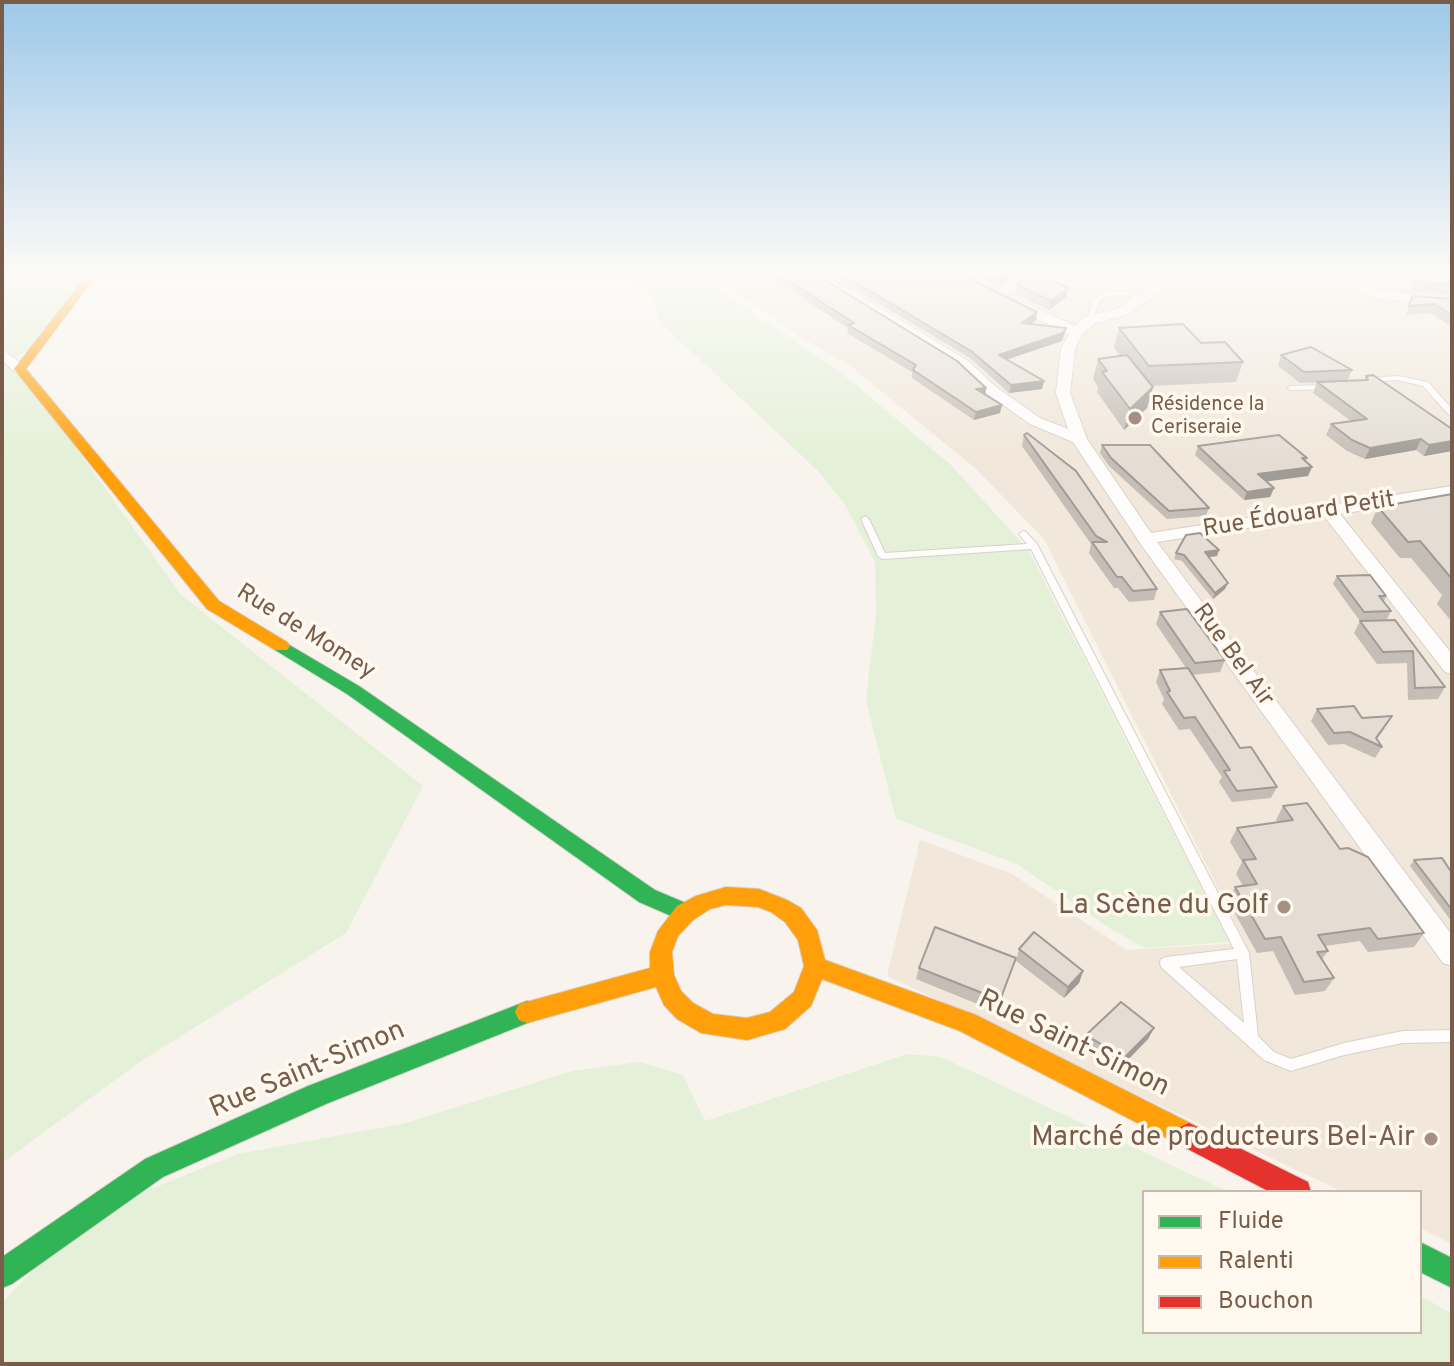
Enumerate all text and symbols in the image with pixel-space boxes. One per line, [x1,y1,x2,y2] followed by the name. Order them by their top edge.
[1151,394,1264,441] place label: Résidence la Ceriseraie
[1126,409,1144,427] marker: Résidence la Ceriseraie
[1201,487,1397,545] street label: Rue Édouard Petit
[230,579,380,687] street label: Rue de Momey
[1185,599,1279,713] street label: Rue Bel Air
[1058,890,1268,924] place label: La Scène du Golf
[1275,898,1293,916] marker: La Scène du Golf
[972,984,1174,1106] street label: Rue Saint-Simon
[205,1015,411,1127] street label: Rue Saint-Simon
[1031,1122,1415,1156] place label: Marché de producteurs Bel-Air
[1422,1130,1440,1148] marker: Marché de producteurs Bel-Air
[1142,1190,1422,1334] legend
[1218,1207,1284,1237] text: Fluide
[1218,1247,1294,1277] text: Ralenti
[1218,1287,1313,1317] text: Bouchon

